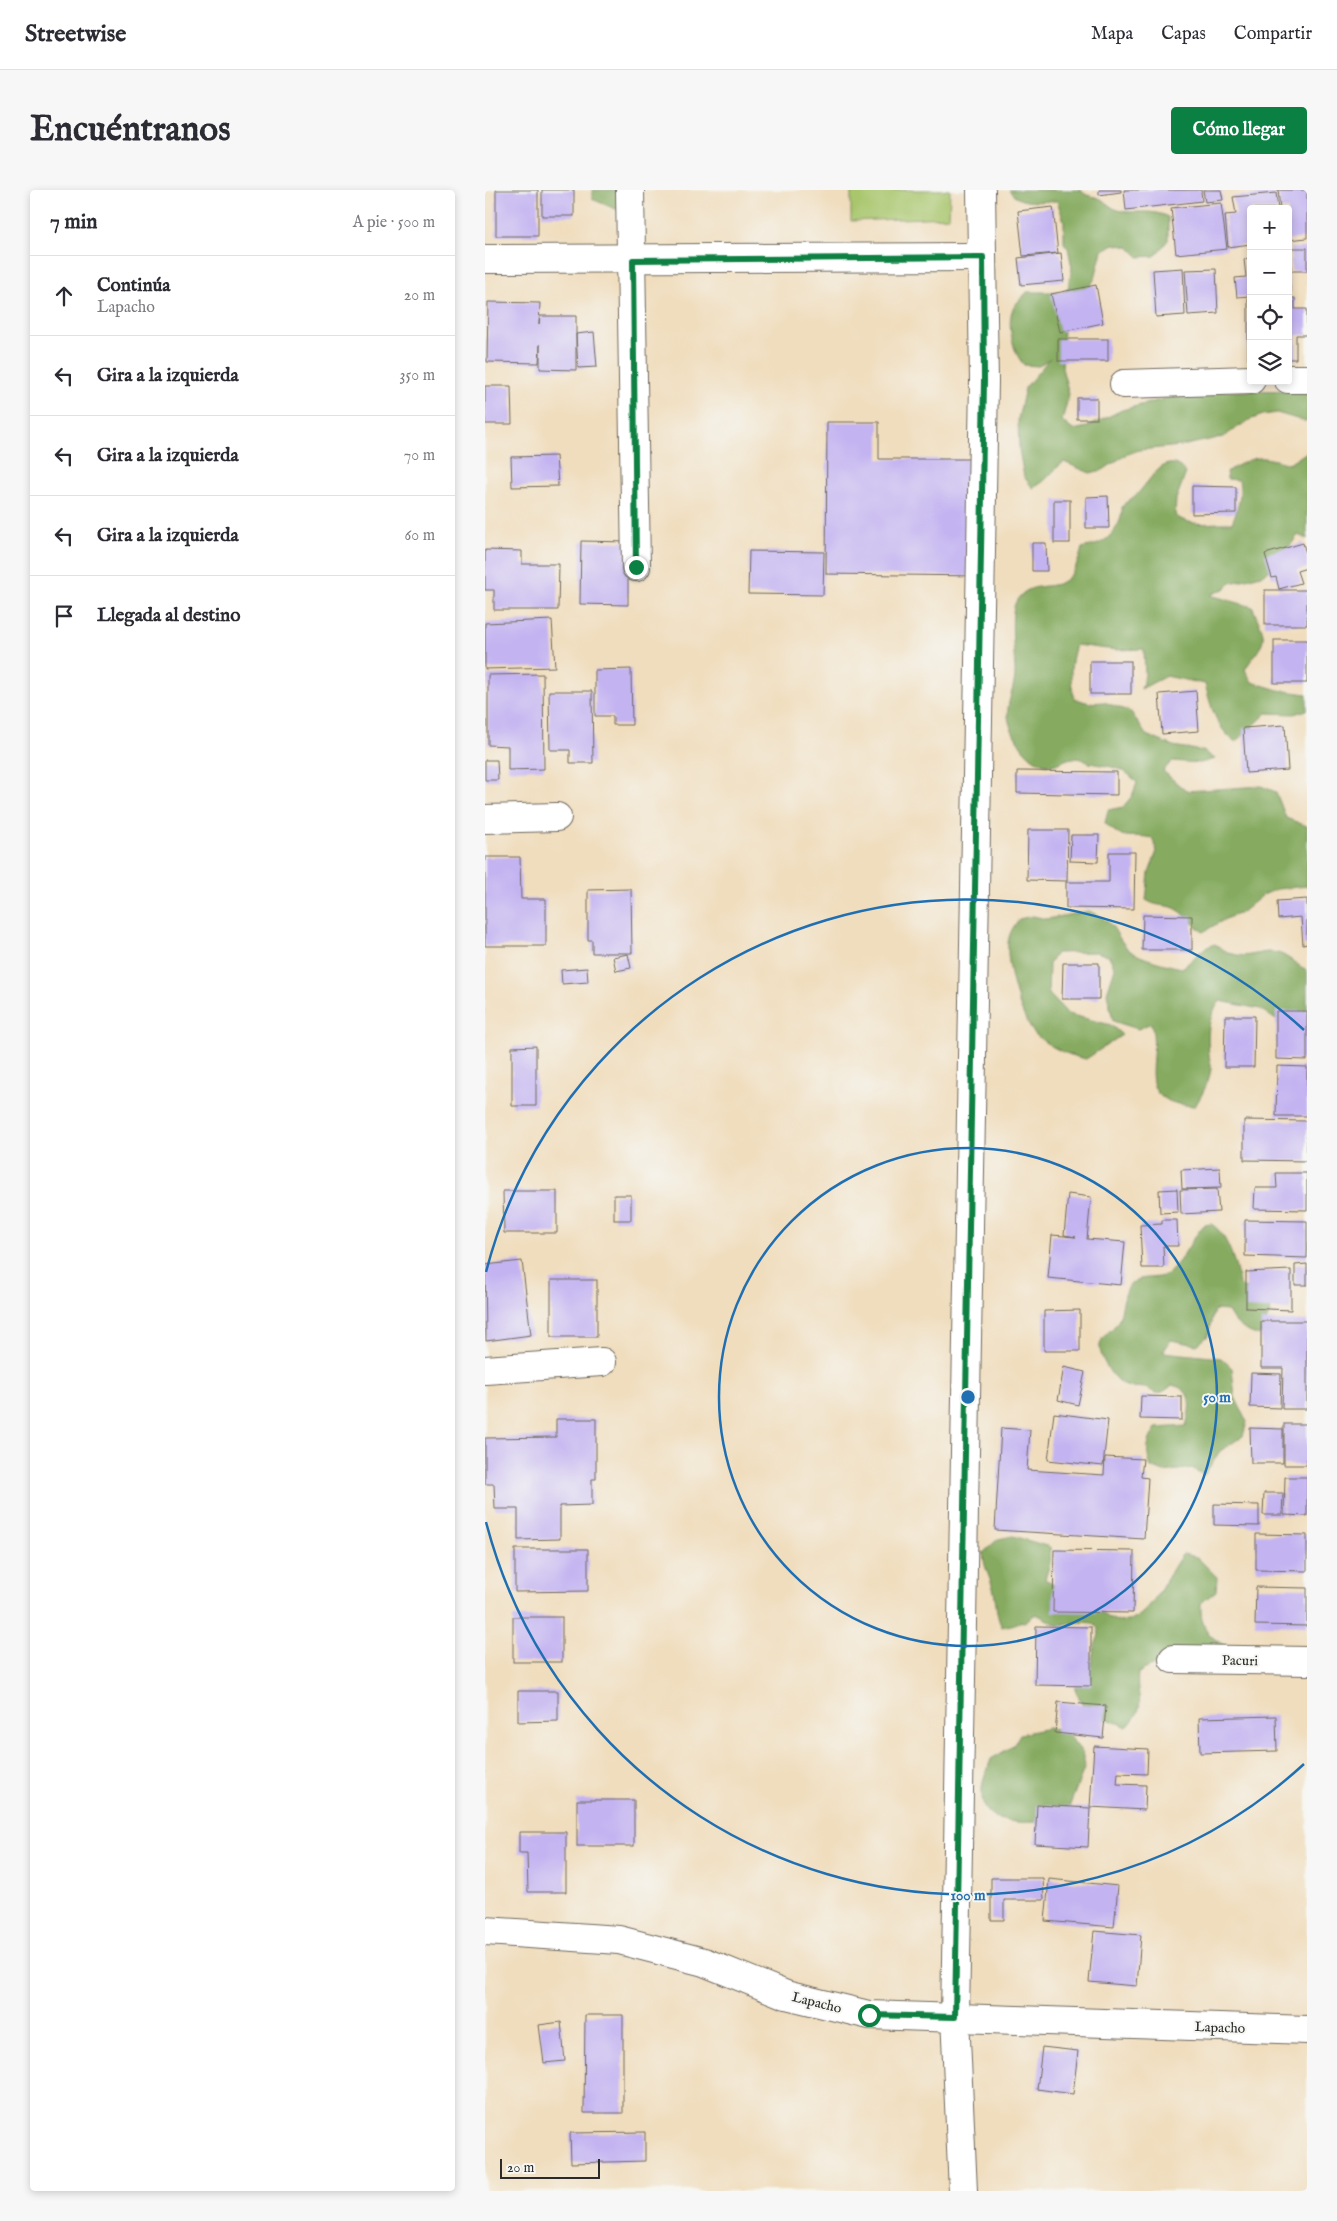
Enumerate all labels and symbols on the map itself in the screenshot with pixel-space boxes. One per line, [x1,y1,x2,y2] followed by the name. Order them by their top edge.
[625,556,648,579] route end
[959,1388,977,1406] centre of rings
[1203,1388,1231,1407] text: 50 m
[1222,1652,1258,1670] street label: Pacuri
[950,1886,986,1905] text: 100 m
[790,1988,844,2018] street label: Lapacho
[858,2004,881,2027] route start
[1194,2018,1246,2038] street label: Lapacho
[500,2156,600,2179] scale bar

